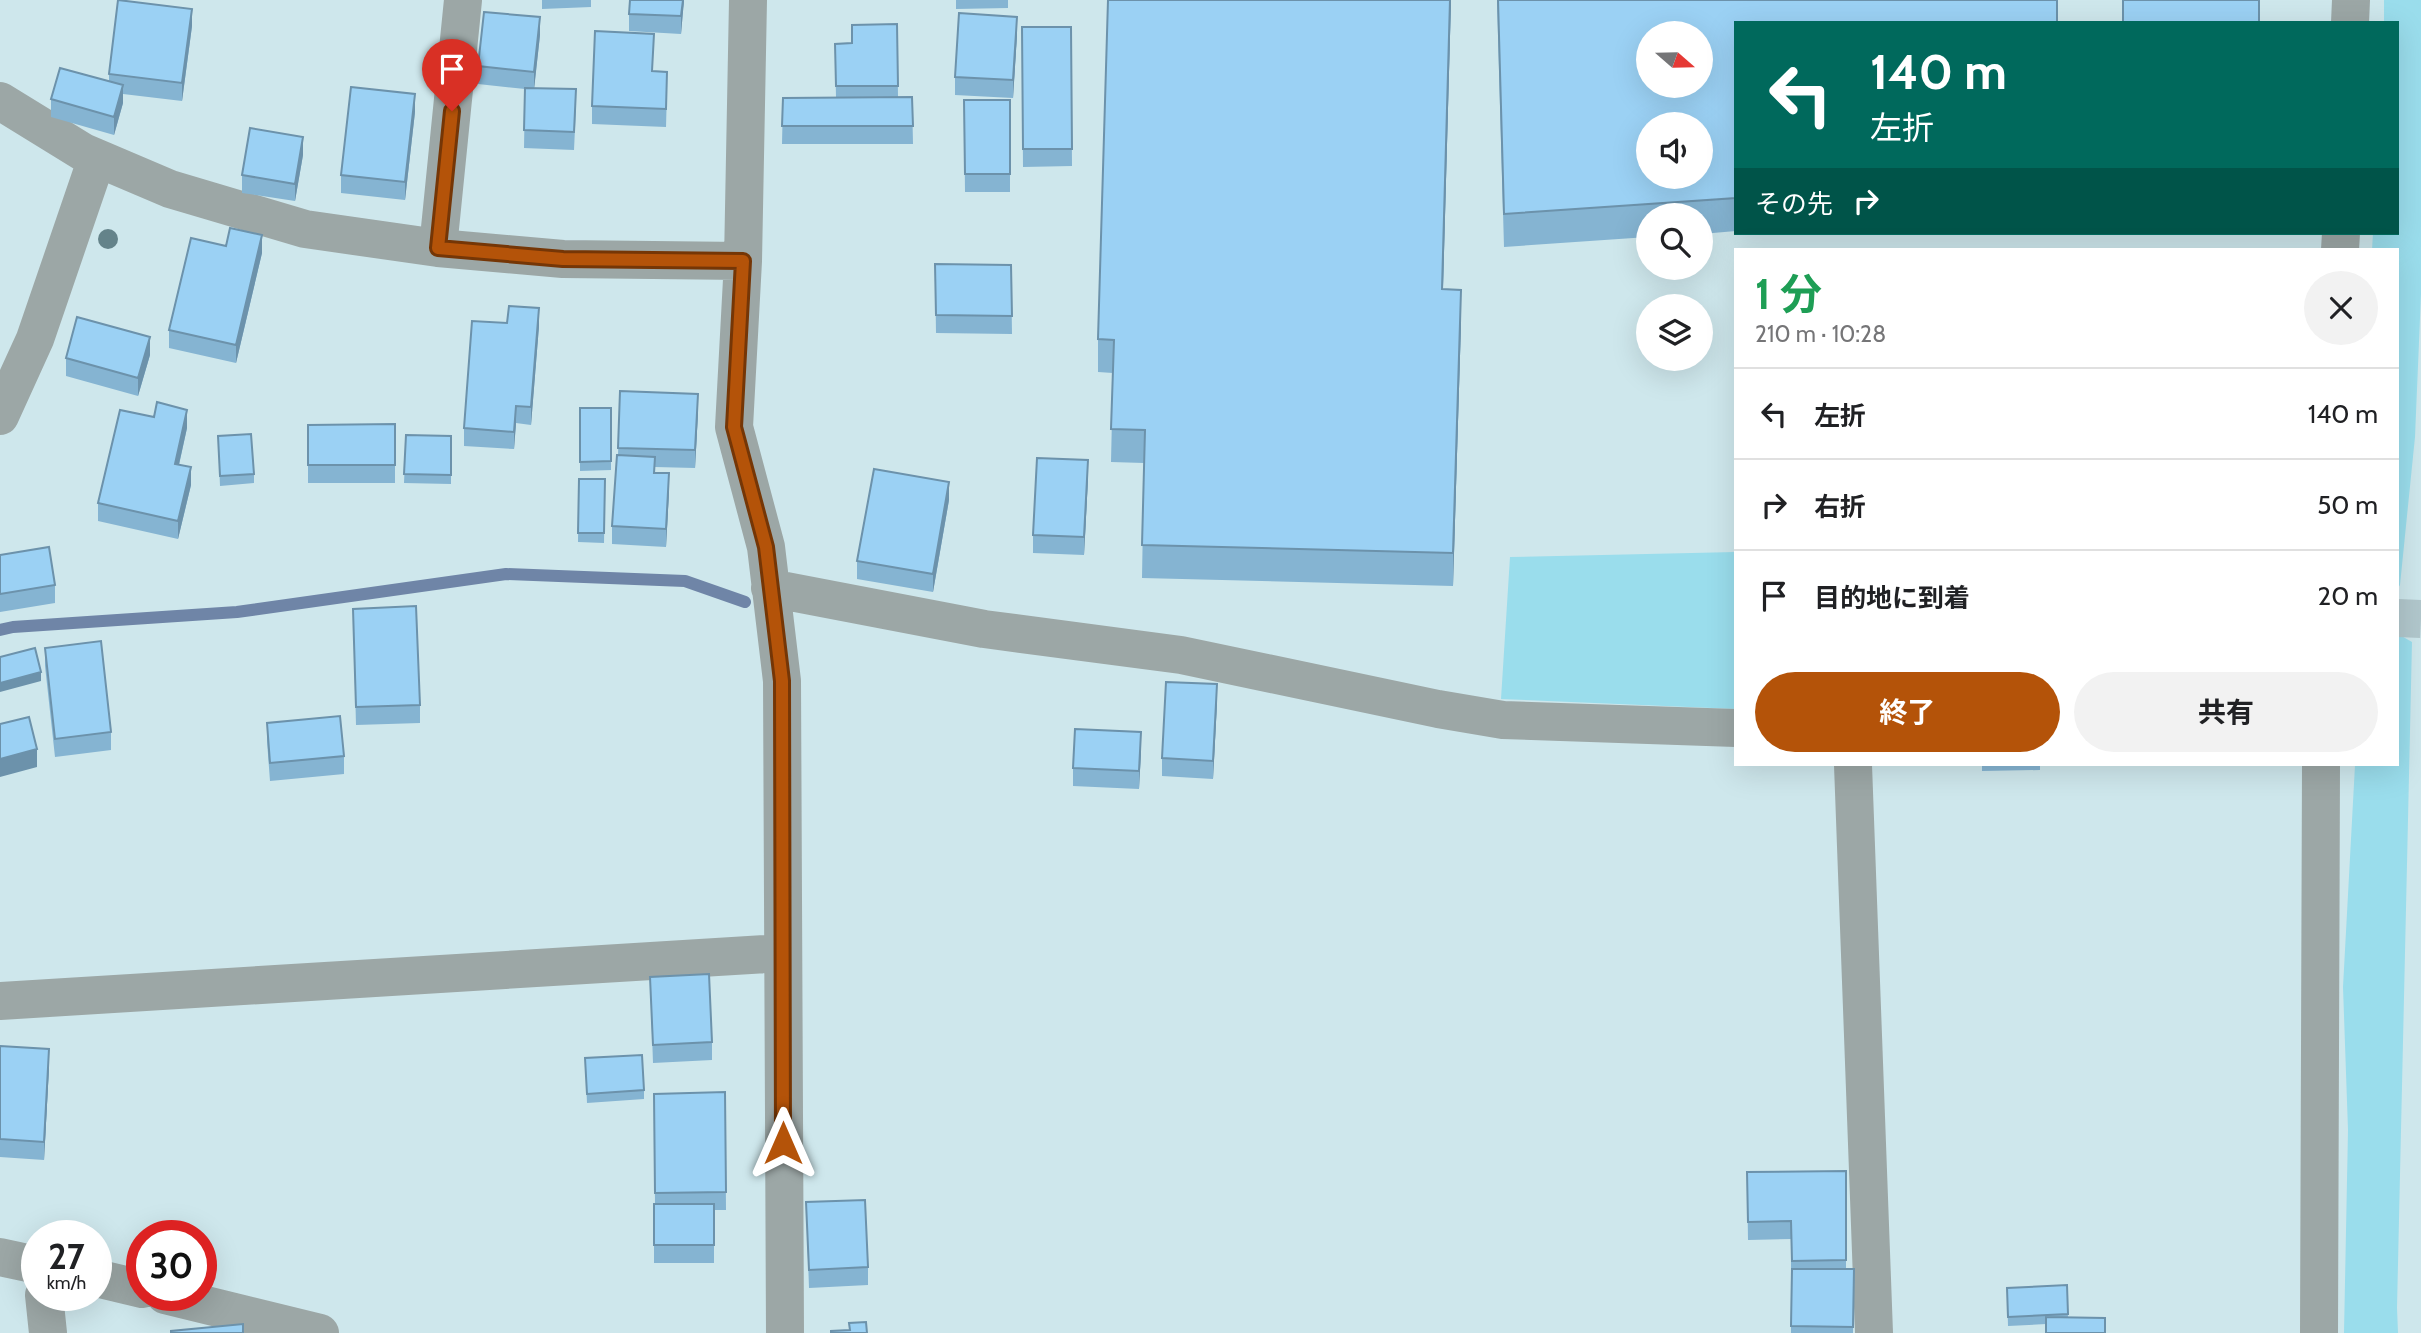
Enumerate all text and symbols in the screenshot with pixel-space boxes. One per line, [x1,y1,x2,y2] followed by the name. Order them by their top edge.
[1636,21,1713,98] north arrow
[1636,21,1713,371] map controls
[422,39,482,111] pin
[1870,42,2007,101] text: 140 m
[1755,49,1846,140] icon: left
[433,50,471,88] icon: arrive
[1870,108,1934,147] text: 左折
[1636,112,1713,189] button: sound
[1847,182,1885,220] icon: right
[1755,188,1833,220] text: その先
[1636,203,1713,280] button: search
[1755,268,1822,320] text: 1 分
[2304,271,2378,345] button: close
[1636,294,1713,371] button: layers
[1755,320,1886,348] text: 210 m · 10:28
[1755,395,1793,433] icon: left
[2308,398,2378,430] text: 140 m
[1814,400,1866,432] text: 左折
[1755,486,1793,524] icon: right
[2317,489,2378,521] text: 50 m
[1814,491,1866,523] text: 右折
[1755,577,1793,615] icon: arrive
[2318,580,2378,612] text: 20 m
[1814,582,1970,614] text: 目的地に到着
[1755,672,2060,752] button: 終了
[2074,672,2378,752] button: 共有
[746,1106,820,1180] position arrow
[126,1220,217,1311] speed limit sign: 30
[48,1235,85,1278] text: 27
[47,1272,86,1294] text: km/h

